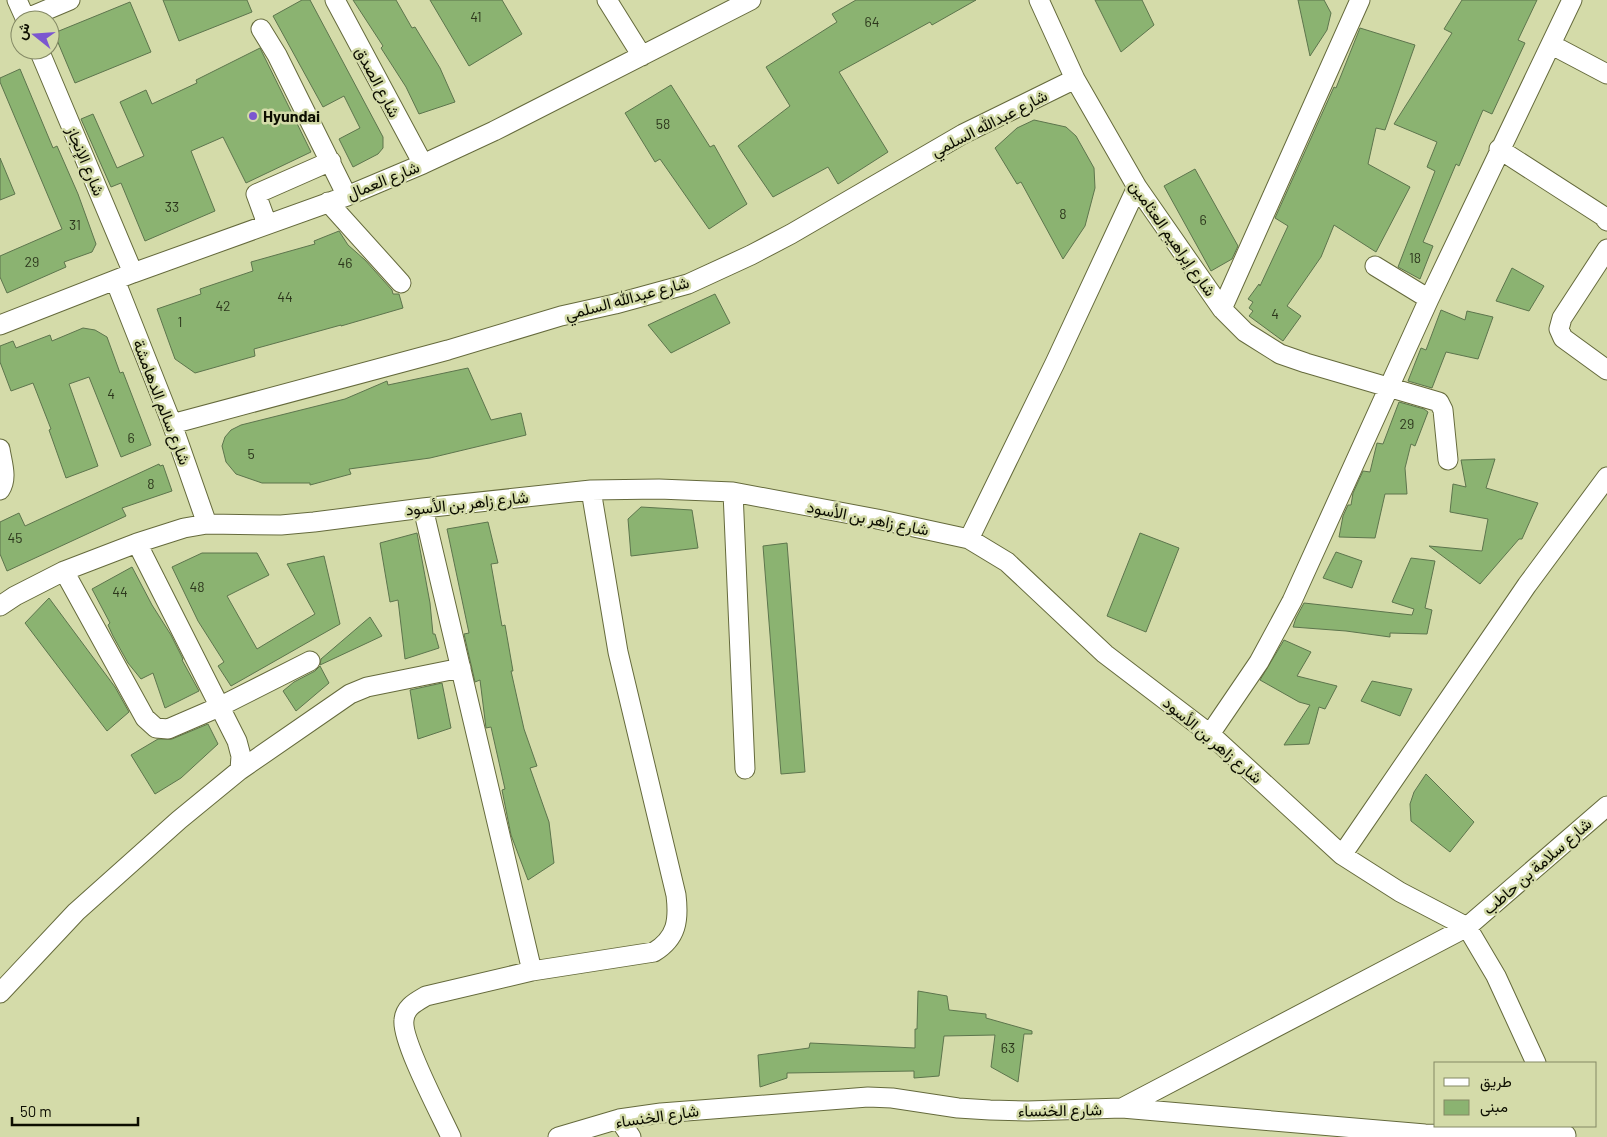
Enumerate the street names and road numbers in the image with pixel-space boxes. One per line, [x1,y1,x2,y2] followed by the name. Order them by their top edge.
[349,43,405,122] street label: شارع الصدق
[928,85,1052,164] street label: شارع عبدالله السلمي
[60,122,110,199] street label: شارع الإنجاز
[344,156,423,205] street label: شارع العمال
[1124,176,1221,301] street label: شارع إبراهيم العثامين
[563,272,692,328] street label: شارع عبدالله السلمي
[127,337,195,468] street label: شارع سالم الدهامشة
[404,487,530,521] street label: شارع زاهر بن الأسود
[805,496,931,542] street label: شارع زاهر بن الأسود
[1158,693,1267,789] street label: شارع زاهر بن الأسود
[1479,813,1597,920] street label: شارع سلامة بن حاطب
[1018,1099,1102,1123] street label: شارع الخنساء
[614,1100,700,1134] street label: شارع الخنساء

